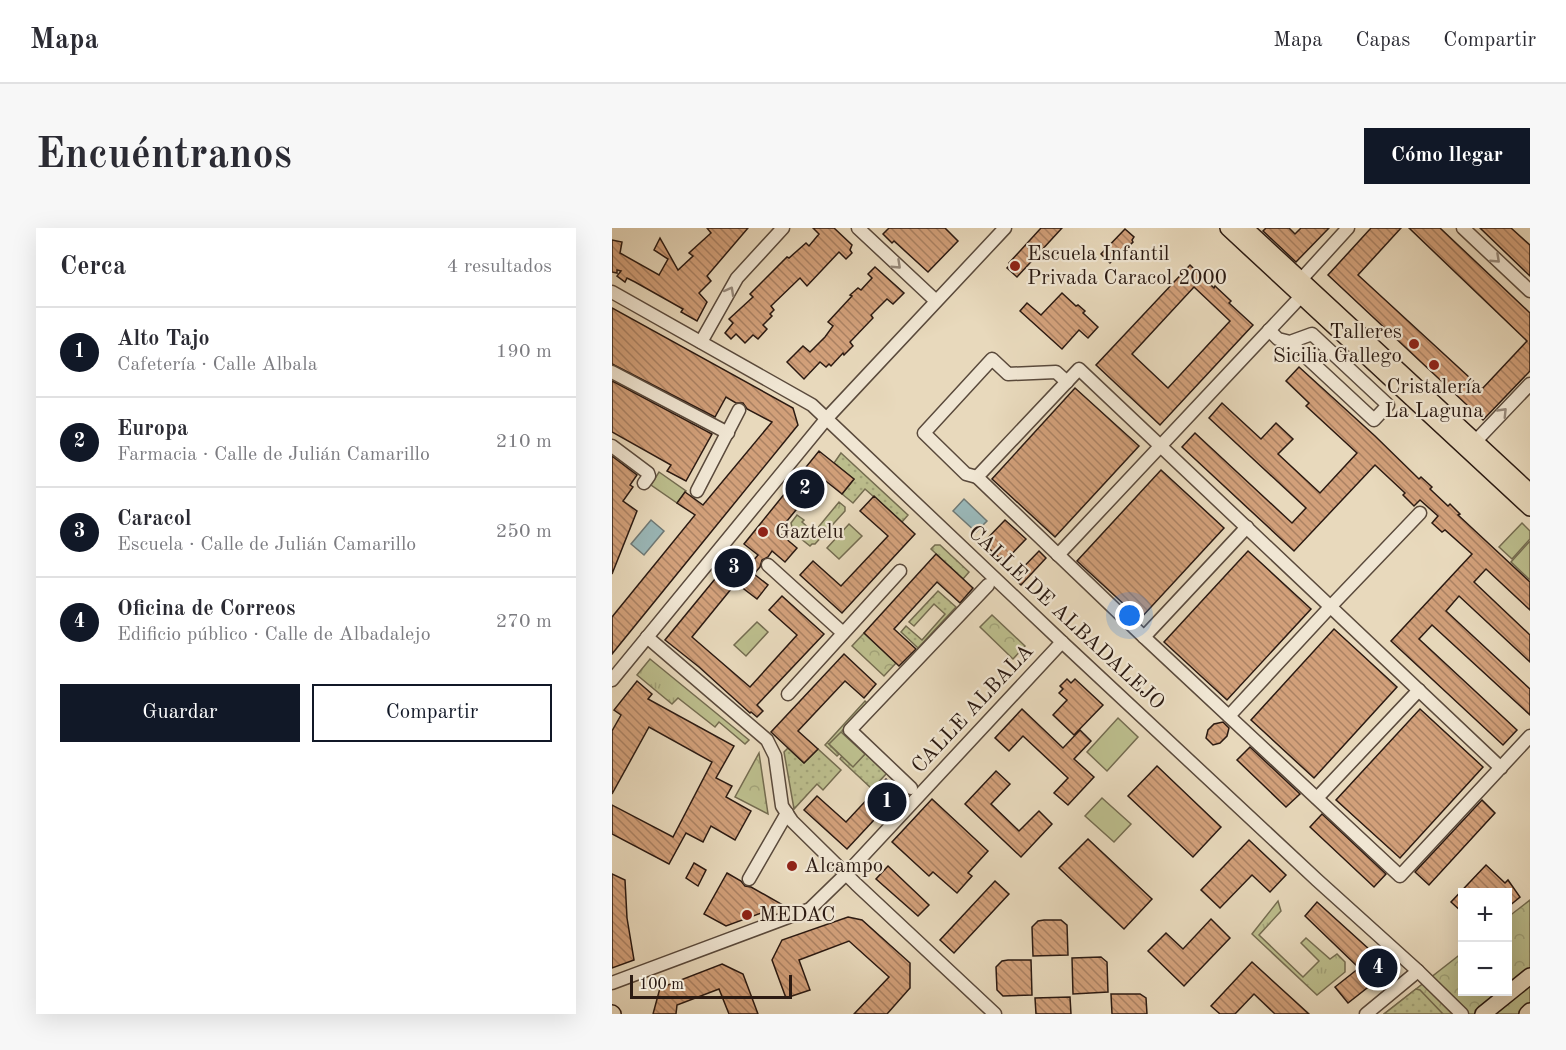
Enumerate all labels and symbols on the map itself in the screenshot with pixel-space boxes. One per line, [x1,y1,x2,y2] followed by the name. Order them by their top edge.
[1027,244,1227,289] place label: Escuela Infantil Privada Caracol 2000
[1489,252,1500,263] one-way arrow
[890,257,901,268] one-way arrow
[1008,259,1022,273] marker: Escuela Infantil Privada Caracol 2000
[723,287,734,297] one-way arrow
[1273,322,1402,367] place label: Talleres Sicilia Gallego
[1407,337,1421,351] marker: Talleres Sicilia Gallego
[1427,358,1441,372] marker: Cristalería La Laguna
[1384,377,1484,422] place label: Cristalería La Laguna
[1496,409,1507,419] one-way arrow
[786,466,824,512] pin: 2
[775,522,844,543] place label: Gaztelu
[964,522,1168,714] street label: CALLE DE ALBADALEJO
[756,525,770,539] marker: Gaztelu
[714,546,754,590] pin: 3
[1115,601,1144,630] your location
[908,641,1038,777] street label: CALLE ALBALA
[868,780,906,824] pin: 1
[804,856,883,877] place label: Alcampo
[785,859,799,873] marker: Alcampo
[759,905,835,926] place label: MEDAC
[740,908,754,922] marker: MEDAC
[1358,946,1398,990] pin: 4
[630,972,792,1000] scale bar

